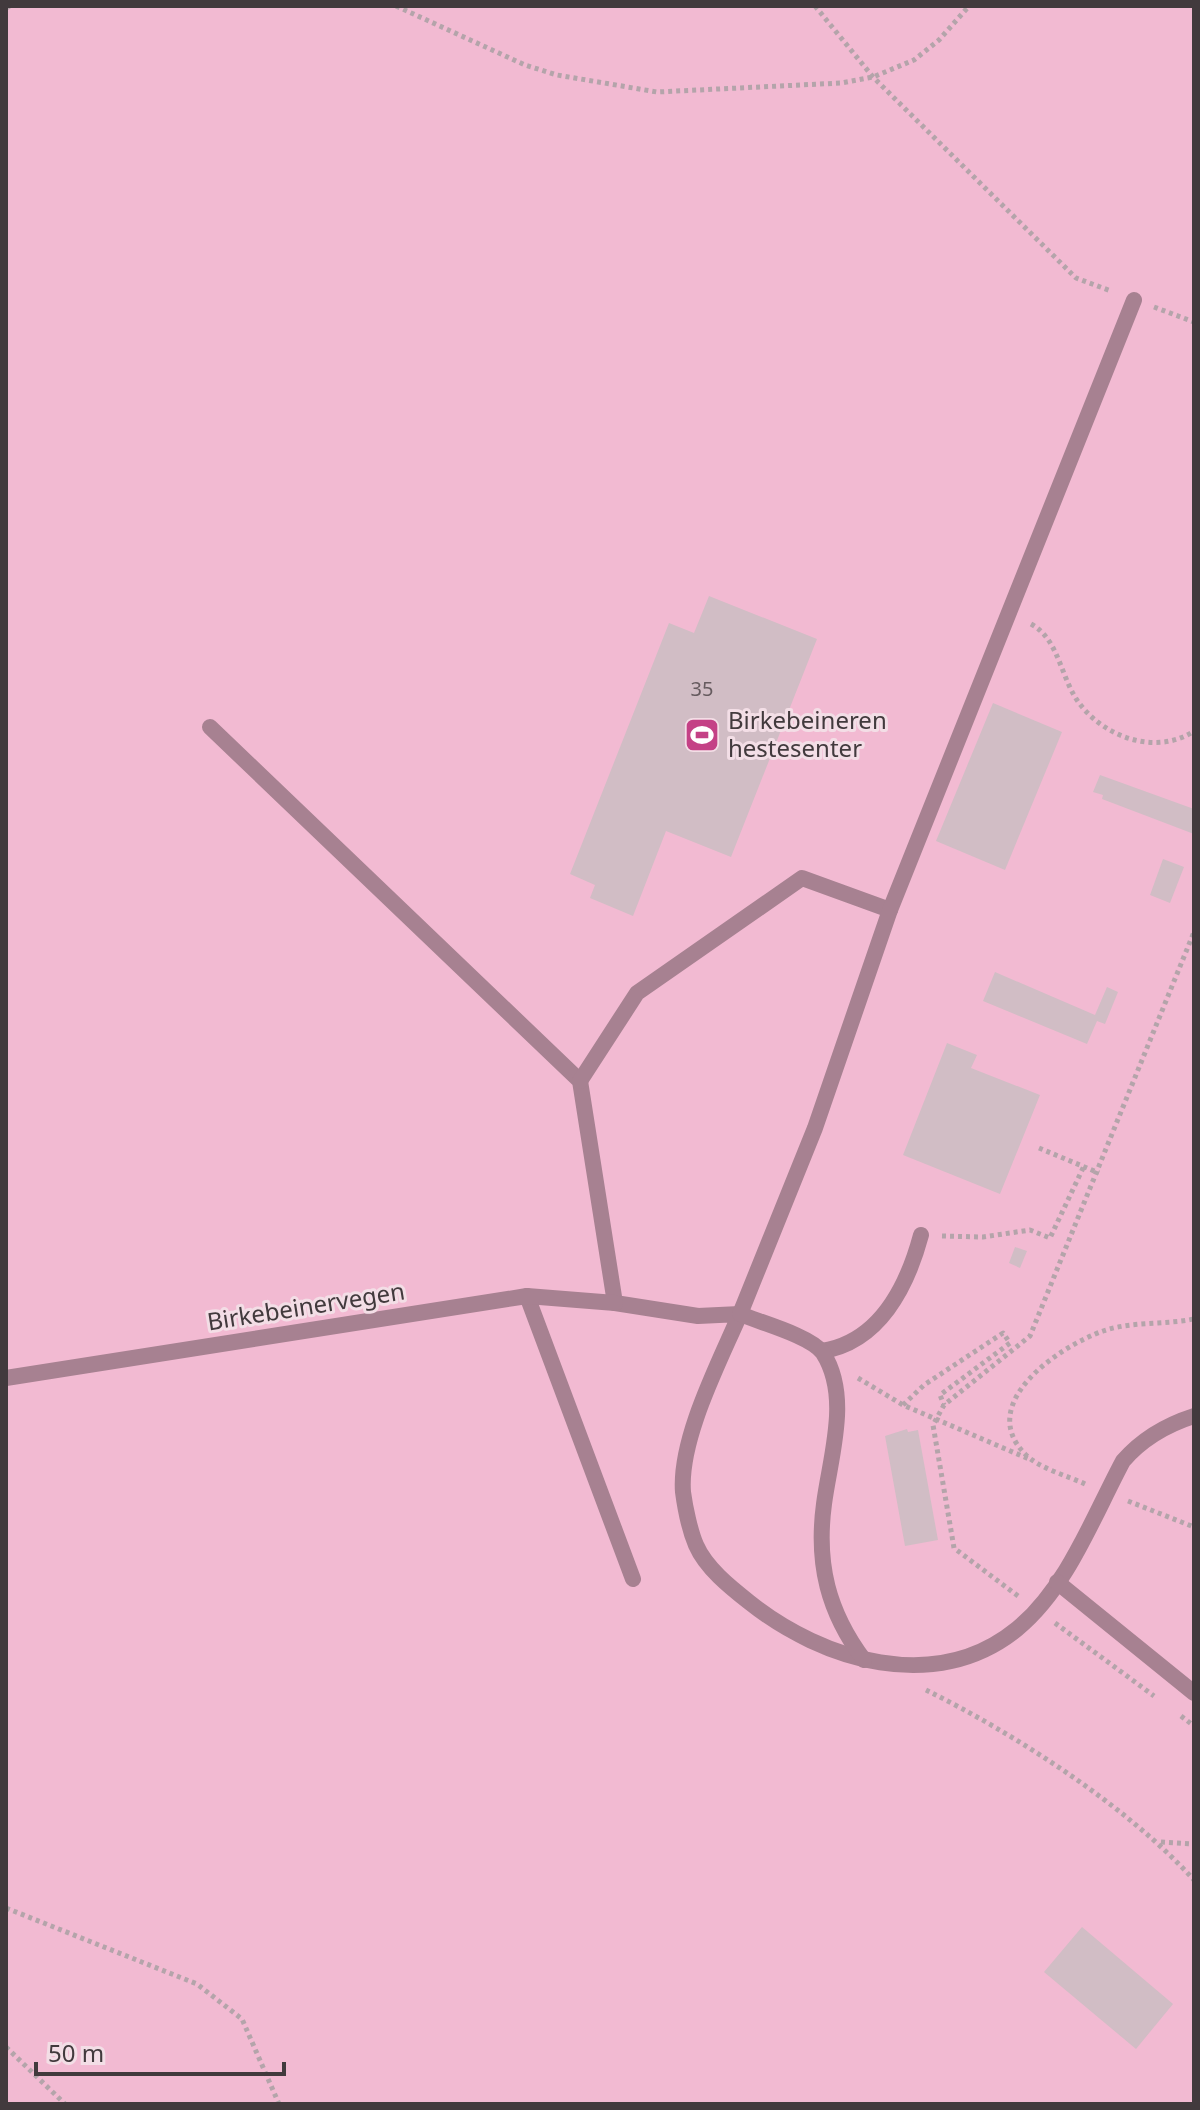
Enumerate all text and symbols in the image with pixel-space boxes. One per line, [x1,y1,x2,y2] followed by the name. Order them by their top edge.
[691,675,713,702] house number: 35
[728,703,887,764] place label: Birkebeineren hestesenter
[683,716,721,754] sports icon: Birkebeineren hestesenter
[205,1274,407,1337] street label: Birkebeinervegen
[36,2026,284,2076] scale bar
[48,2036,104,2069] text: 50 m

